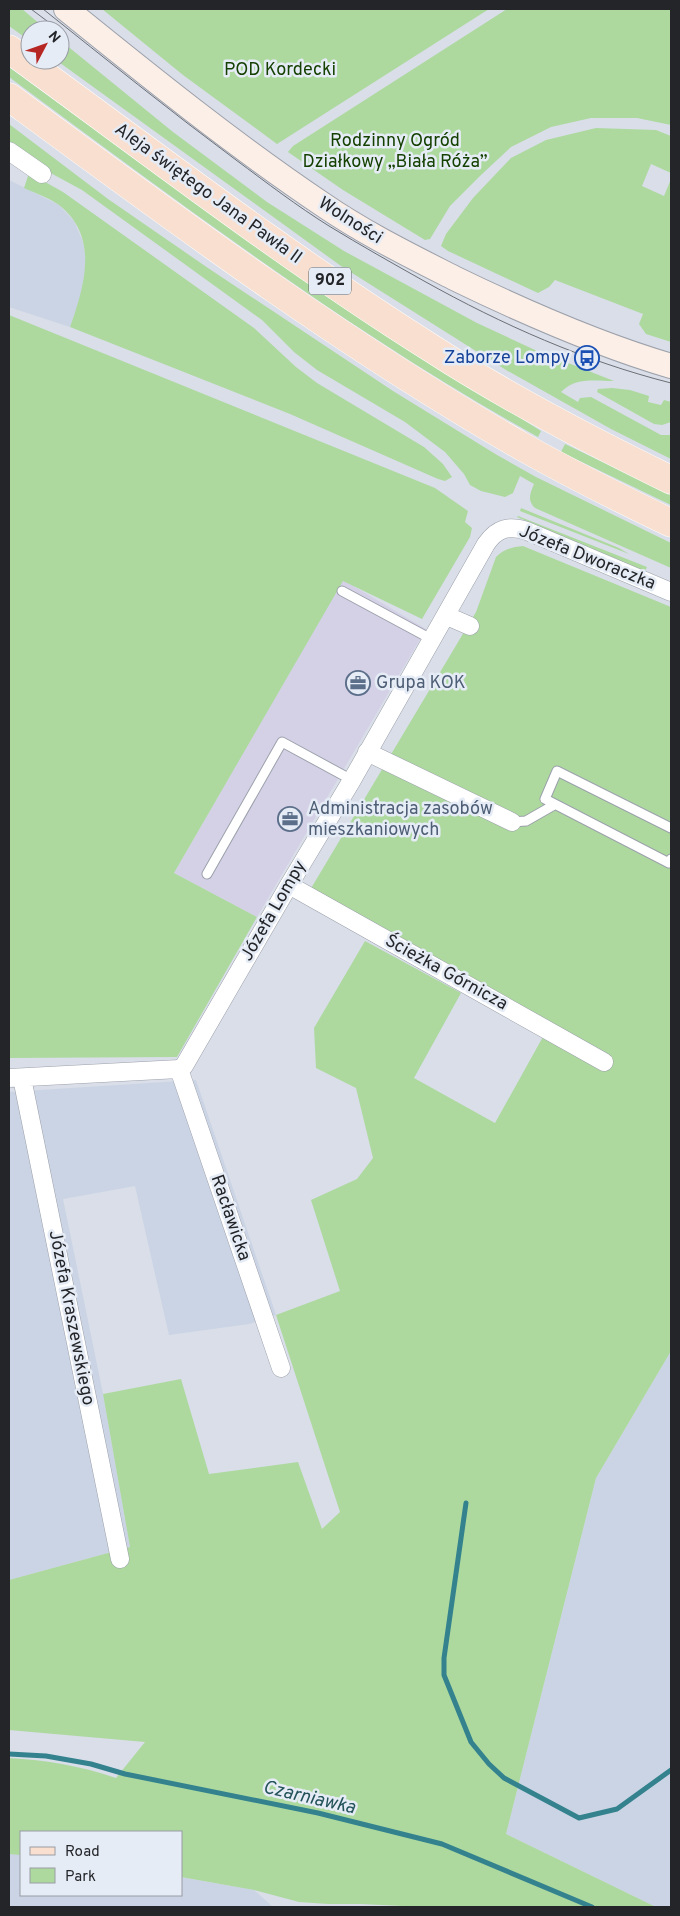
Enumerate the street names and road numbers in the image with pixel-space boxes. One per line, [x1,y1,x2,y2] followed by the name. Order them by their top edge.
[110,118,306,270] street label: Aleja świętego Jana Pawła II
[313,192,387,250] street label: Wolności
[309,268,351,294] road number: 902
[515,520,659,596] street label: Józefa Dworaczka
[236,856,312,966] street label: Józefa Lompy
[381,928,512,1016] street label: Ścieżka Górnicza
[205,1172,255,1264] street label: Racławicka
[43,1229,99,1407] street label: Józefa Kraszewskiego

